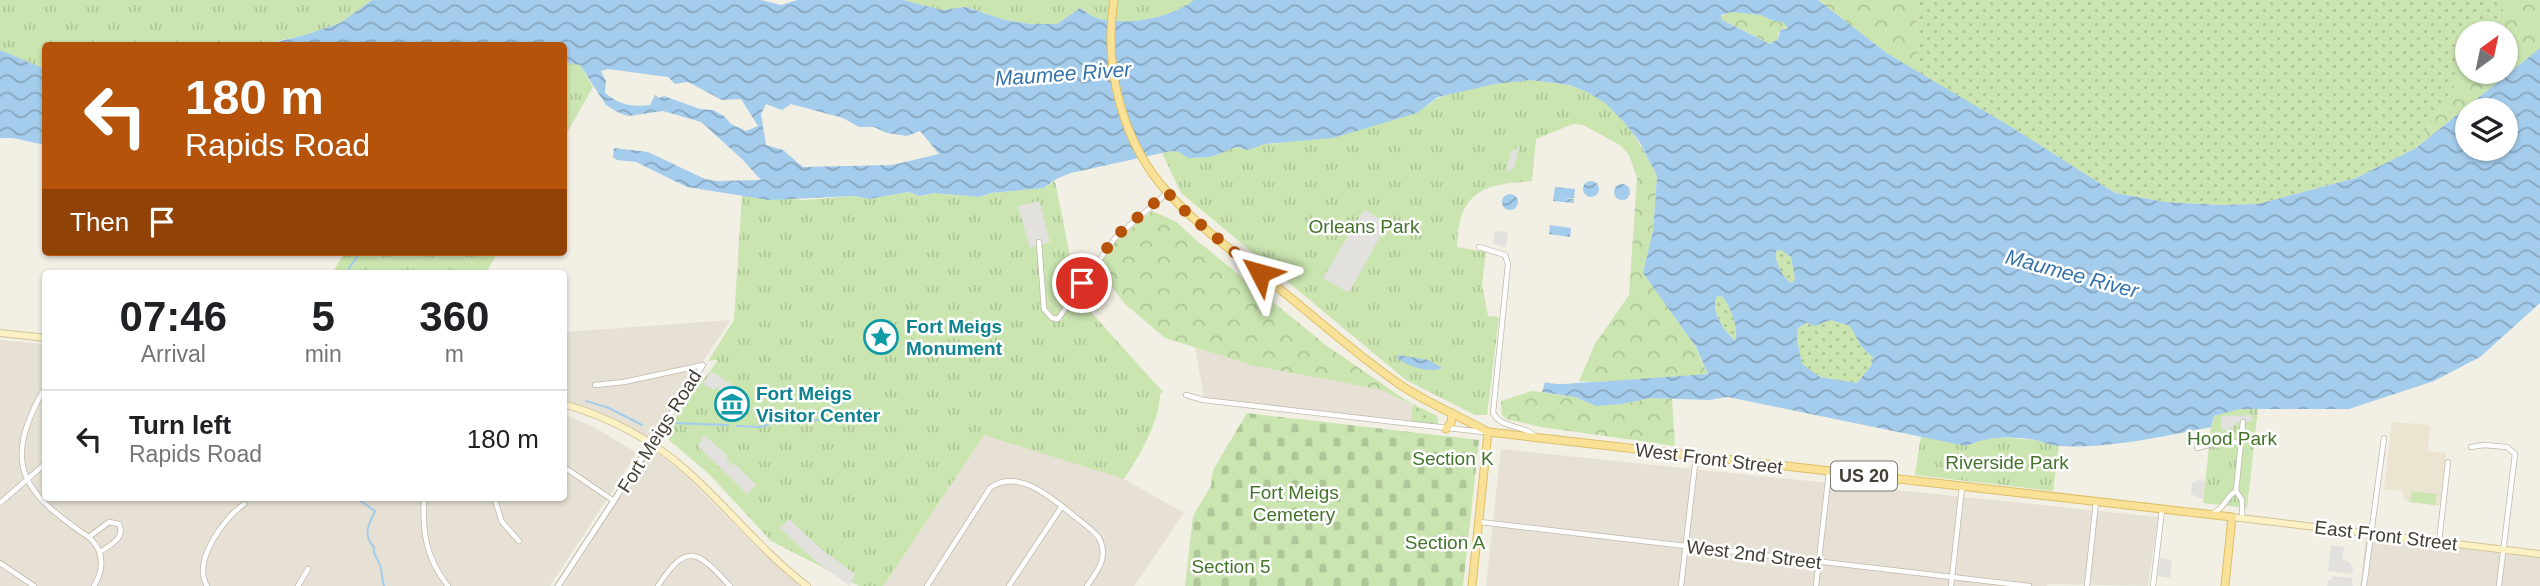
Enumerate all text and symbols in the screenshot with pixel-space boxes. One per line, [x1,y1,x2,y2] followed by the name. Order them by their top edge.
[2455,21,2518,84] north arrow
[2455,21,2518,161] map controls
[994,57,1133,90] water label: Maumee River
[70,70,161,161] icon: left
[185,70,324,124] text: 180 m
[2455,98,2518,161] button: layers
[185,127,370,163] text: Rapids Road
[143,203,181,241] icon: arrive
[70,207,129,237] text: Then
[1309,216,1420,237] park label: Orleans Park
[1223,236,1297,310] position arrow
[2003,245,2142,303] water label: Maumee River
[1052,253,1112,313] pin
[1063,264,1101,302] icon: arrive
[120,293,227,340] text: 07:46
[311,293,335,340] text: 5
[419,293,489,340] text: 360
[906,316,1003,359] place label: Fort Meigs Monument
[862,318,900,356] place icon: Fort Meigs Monument
[141,341,206,367] text: Arrival
[305,341,342,367] text: min
[445,341,464,367] text: m
[613,366,706,496] street label: Fort Meigs Road
[756,383,881,426] place label: Fort Meigs Visitor Center
[713,385,751,423] museum icon: Fort Meigs Visitor Center
[129,410,231,440] text: Turn left
[70,420,108,458] icon: left
[467,424,539,454] text: 180 m
[2187,428,2277,449] park label: Hood Park
[1634,439,1785,478] street label: West Front Street
[129,441,262,467] text: Rapids Road
[1412,448,1494,469] park label: Section K
[1945,452,2069,473] park label: Riverside Park
[1831,462,1897,490] road number: US 20
[1249,482,1339,525] park label: Fort Meigs Cemetery
[2313,516,2459,555] street label: East Front Street
[1405,532,1485,553] park label: Section A
[1685,536,1823,573] street label: West 2nd Street
[1191,556,1271,577] park label: Section 5

